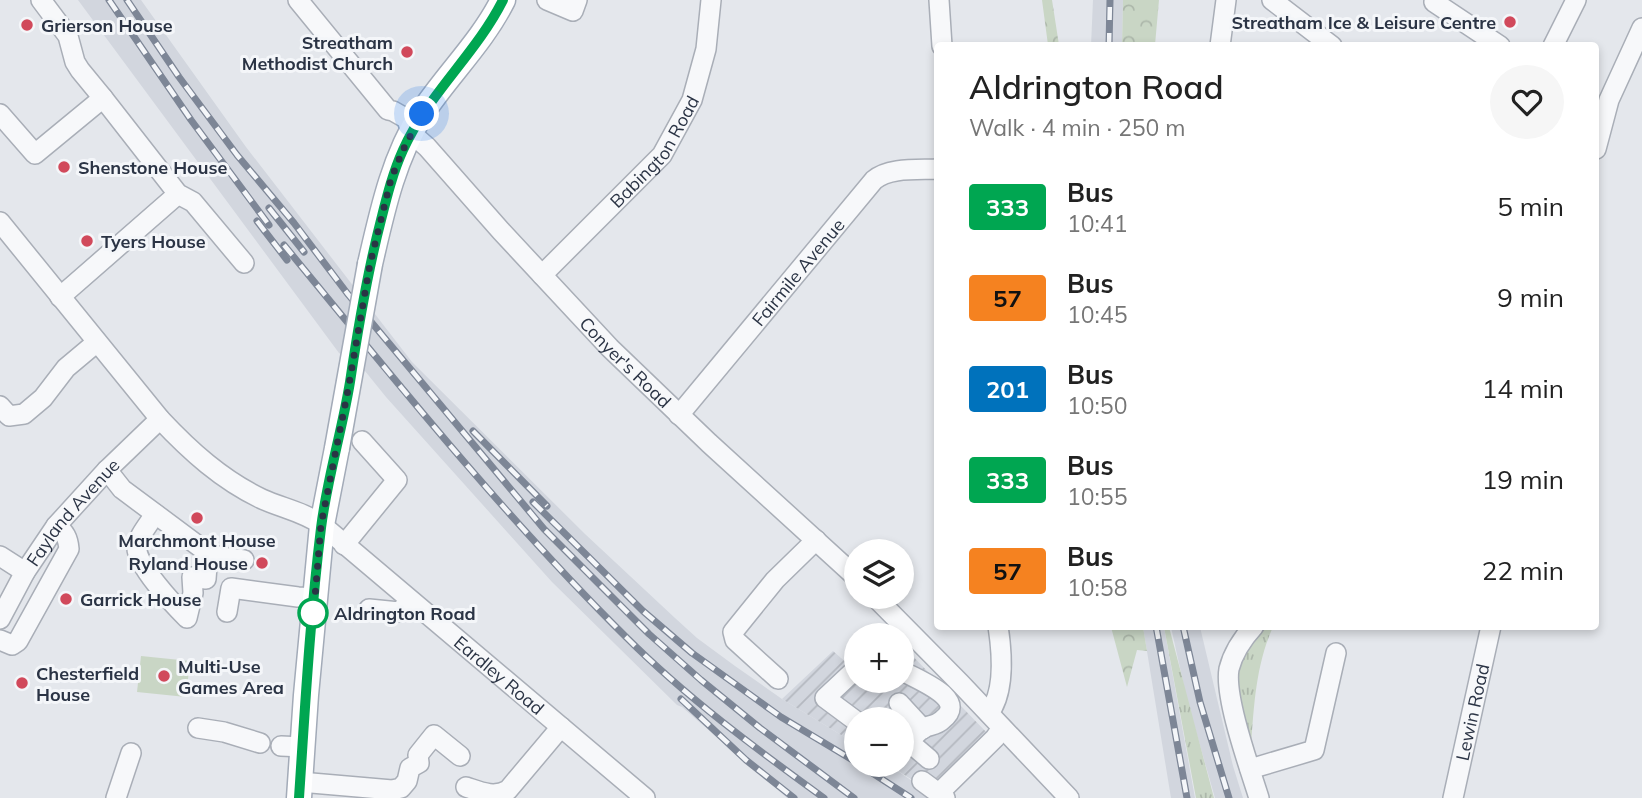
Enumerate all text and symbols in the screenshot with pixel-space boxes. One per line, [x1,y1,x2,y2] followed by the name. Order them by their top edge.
[1232,11,1496,34] place label: Streatham Ice & Leisure Centre
[41,14,173,37] place label: Grierson House
[1502,14,1518,30] marker: Streatham Ice & Leisure Centre
[19,17,35,33] marker: Grierson House
[242,31,393,75] place label: Streatham Methodist Church
[399,44,415,60] marker: Streatham Methodist Church
[1490,65,1564,139] button: heart
[969,66,1224,107] text: Aldrington Road
[605,91,704,212] street label: Babington Road
[404,96,439,131] your location
[969,113,1186,142] text: Walk · 4 min · 250 m
[78,156,227,179] place label: Shenstone House
[56,159,72,175] marker: Shenstone House
[1067,176,1113,209] text: Bus
[1497,190,1564,223] text: 5 min
[986,192,1029,222] text: 333
[1067,209,1127,238] text: 10:41
[746,213,849,330] street label: Fairmile Avenue
[101,230,206,253] place label: Tyers House
[79,233,95,249] marker: Tyers House
[1067,267,1113,300] text: Bus
[1497,281,1564,314] text: 9 min
[993,283,1022,313] text: 57
[1067,300,1127,329] text: 10:45
[575,312,676,412] street label: Conyer's Road
[1067,358,1113,391] text: Bus
[1482,372,1564,405] text: 14 min
[986,374,1029,404] text: 201
[1067,391,1127,420] text: 10:50
[1067,449,1113,482] text: Bus
[21,453,124,570] street label: Fayland Avenue
[1482,463,1564,496] text: 19 min
[986,465,1029,495] text: 333
[1067,482,1127,511] text: 10:55
[189,510,205,526] marker: Marchmont House
[118,529,276,552] place label: Marchmont House
[844,539,914,777] map controls
[844,539,914,609] button: layers
[1067,540,1113,573] text: Bus
[129,552,248,575] place label: Ryland House
[1482,554,1564,587] text: 22 min
[254,555,270,571] marker: Ryland House
[993,556,1022,586] text: 57
[1067,573,1127,602] text: 10:58
[80,588,202,611] place label: Garrick House
[58,591,74,607] marker: Garrick House
[298,598,328,628] marker: Aldrington Road
[334,602,476,625] place label: Aldrington Road
[844,623,914,693] button: +
[450,630,549,720] street label: Eardley Road
[178,655,284,699] place label: Multi-Use Games Area
[1450,661,1494,763] street label: Lewin Road
[36,662,139,706] place label: Chesterfield House
[156,668,172,684] marker: Multi-Use Games Area
[14,675,30,691] marker: Chesterfield House
[844,707,914,777] button: −

